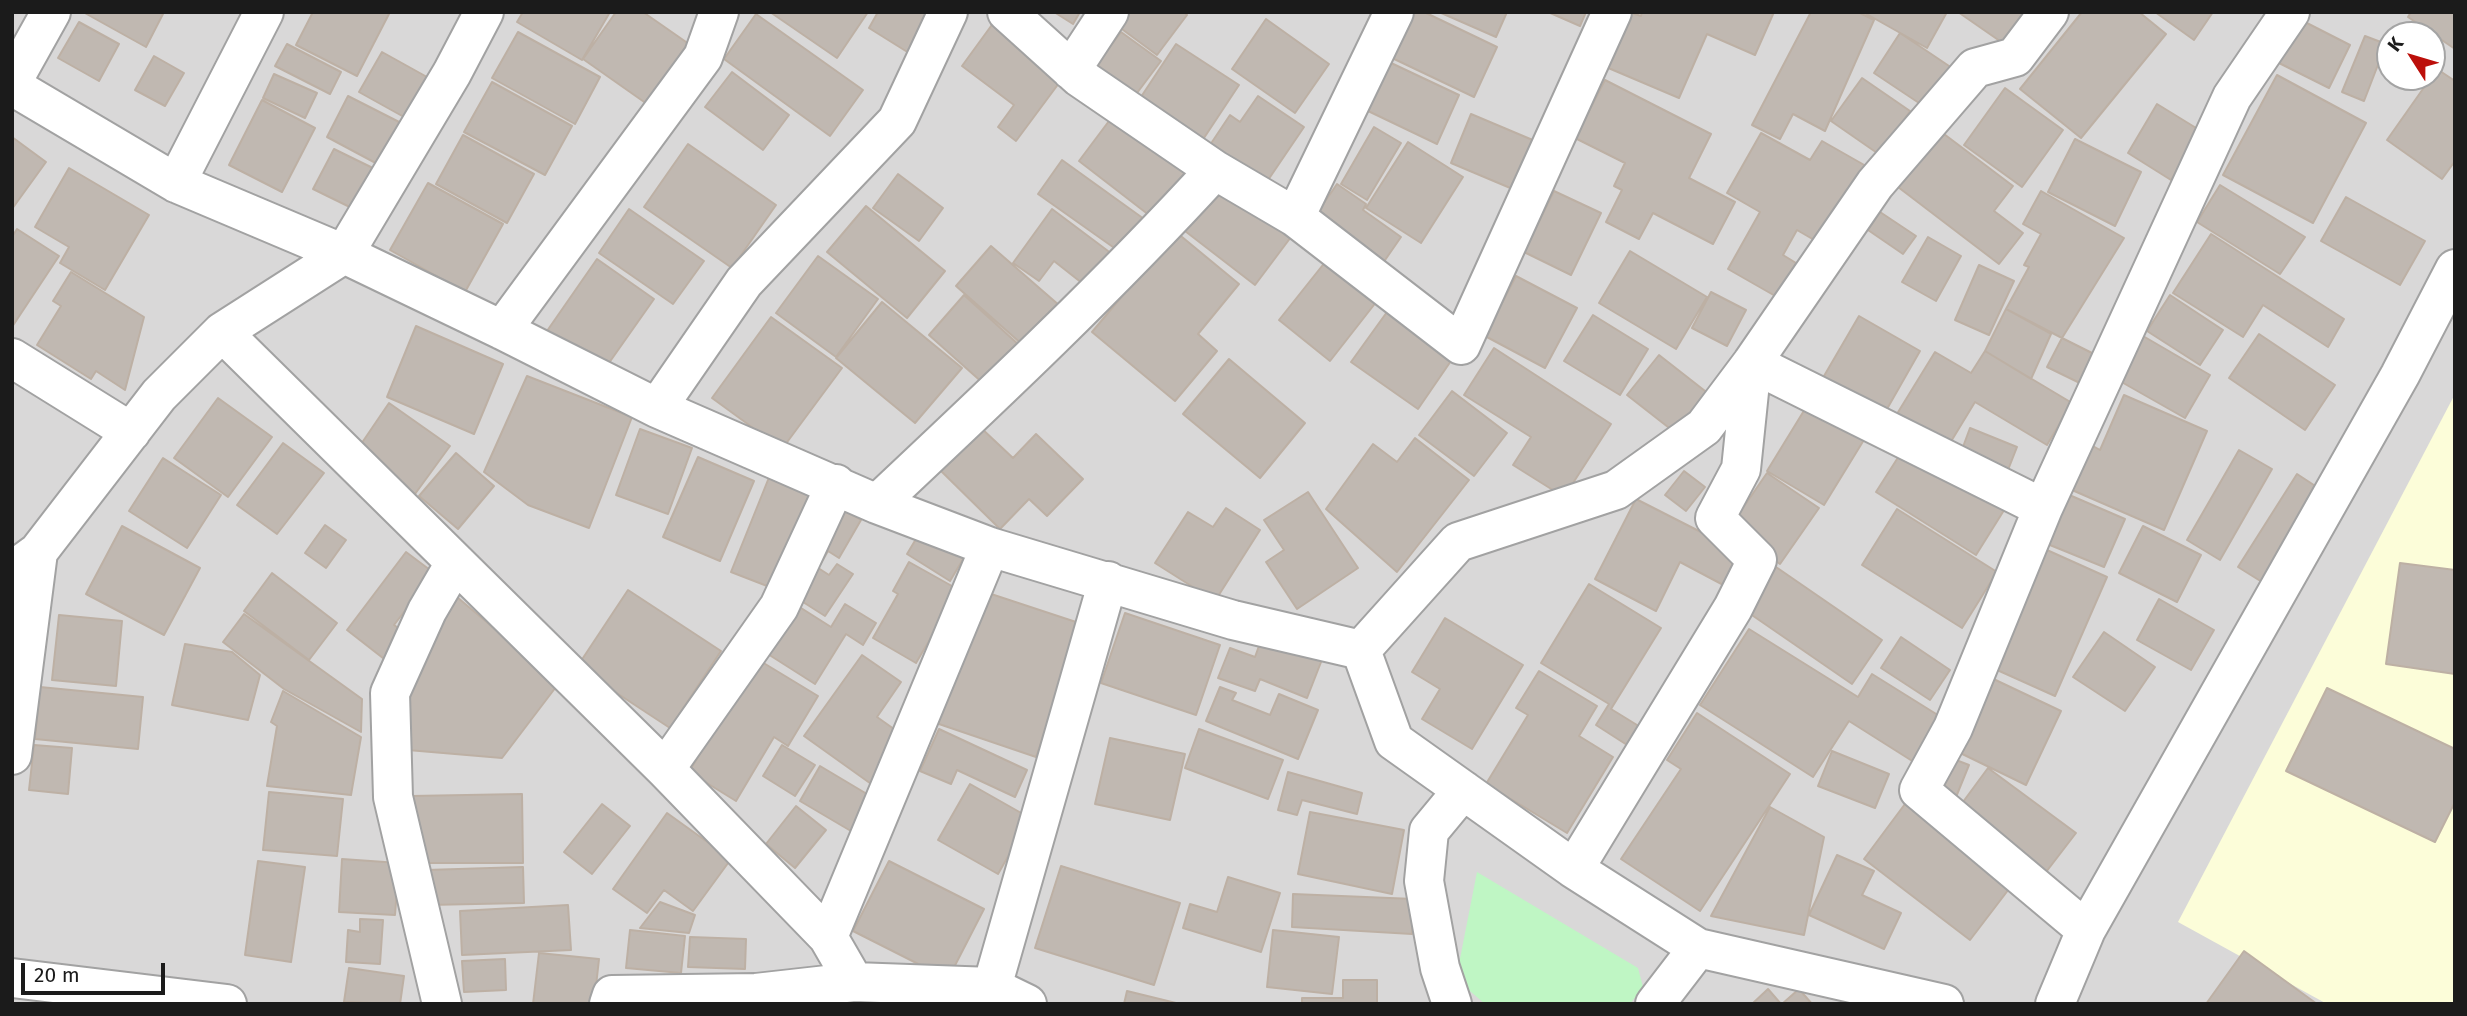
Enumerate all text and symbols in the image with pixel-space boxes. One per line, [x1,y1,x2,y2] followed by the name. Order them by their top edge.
[2376,21,2446,91] north arrow
[2383,33,2408,56] text: K
[24,950,168,994] scale bar
[34,962,80,988] text: 20 m

